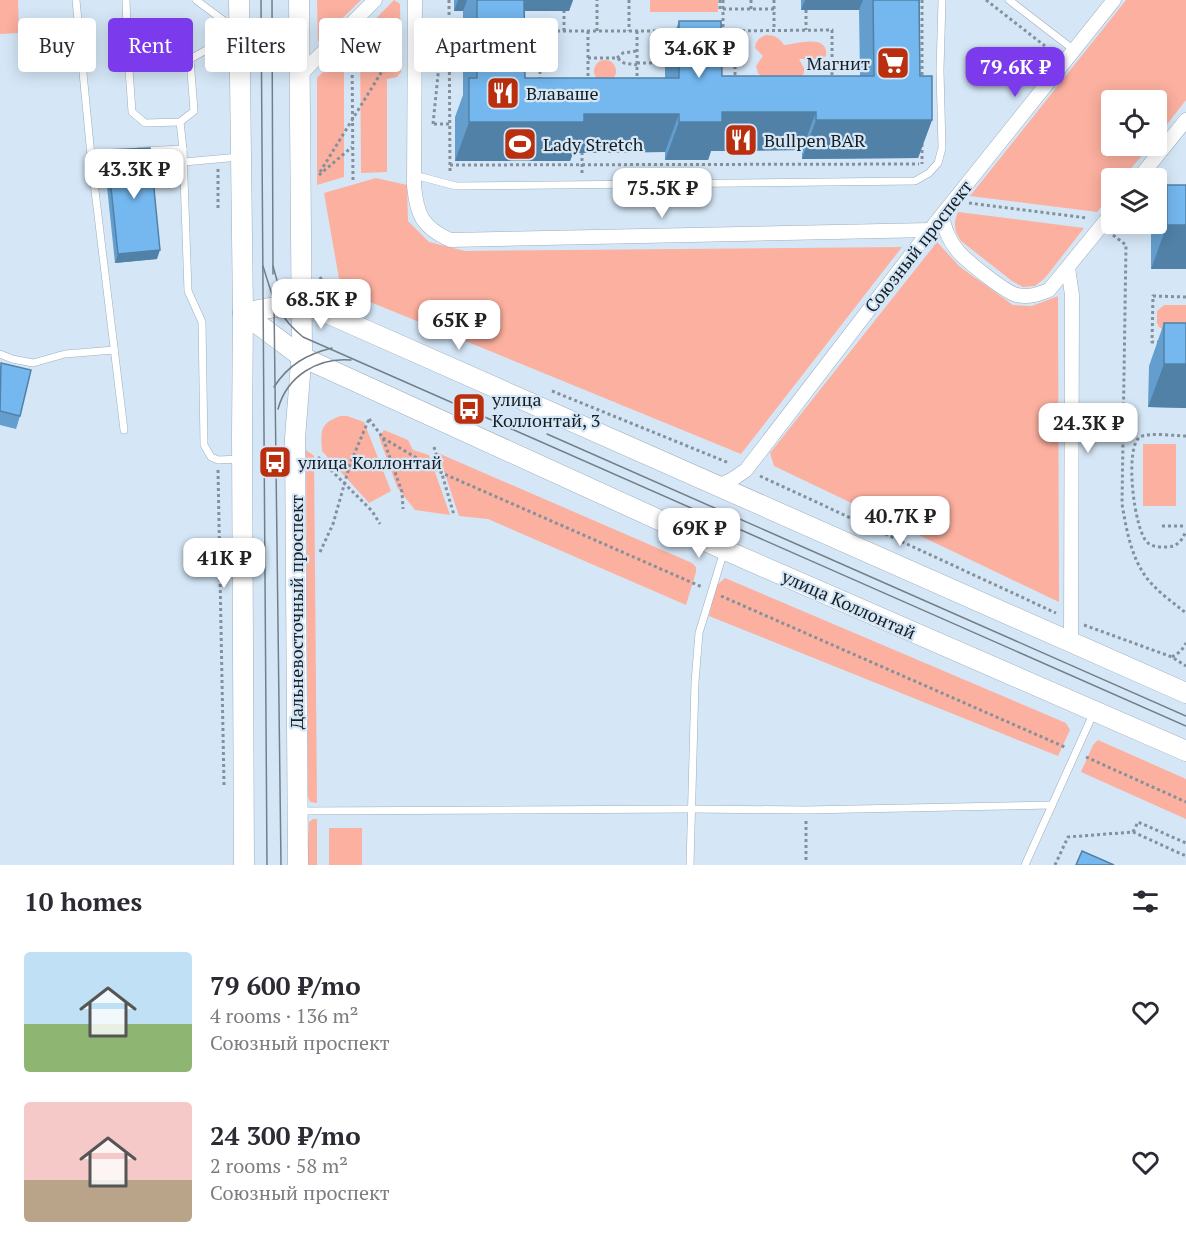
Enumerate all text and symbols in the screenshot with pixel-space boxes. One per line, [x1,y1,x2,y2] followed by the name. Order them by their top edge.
[18,18,96,72] chip: Buy
[108,18,193,72] chip: Rent
[205,18,307,72] chip: Filters
[319,18,402,72] chip: New
[414,18,558,72] chip: Apartment
[644,28,754,79] pin: 34.6K ₽
[664,34,734,61] text: 34.6K ₽
[875,45,911,81] supermarket icon: Магнит
[960,47,1070,98] pin: 79.6K ₽
[807,51,870,75] place label: Магнит
[980,53,1050,80] text: 79.6K ₽
[485,75,521,111] restaurant icon: Влаваше
[526,81,599,105] place label: Влаваше
[1101,90,1167,234] map controls
[1101,90,1167,156] button: locate
[723,122,759,158] restaurant icon: Bullpen BAR
[502,126,538,162] sports icon: Lady Stretch
[764,128,866,152] place label: Bullpen BAR
[543,132,644,156] place label: Lady Stretch
[79,149,189,200] pin: 43.3K ₽
[99,155,169,182] text: 43.3K ₽
[607,168,717,219] pin: 75.5K ₽
[1101,168,1167,234] button: layers
[627,174,697,201] text: 75.5K ₽
[859,175,977,317] street label: Союзный проспект
[266,279,376,330] pin: 68.5K ₽
[286,285,356,312] text: 68.5K ₽
[417,300,501,351] pin: 65K ₽
[432,306,486,333] text: 65K ₽
[491,387,600,432] place label: улица Коллонтай, 3
[451,391,487,427] bus stop icon: улица Коллонтай, 3
[1033,403,1143,454] pin: 24.3K ₽
[1053,409,1123,436] text: 24.3K ₽
[257,444,293,480] bus stop icon: улица Коллонтай
[297,450,442,474] place label: улица Коллонтай
[284,495,308,729] street label: Дальневосточный проспект
[845,496,955,547] pin: 40.7K ₽
[865,502,935,529] text: 40.7K ₽
[657,508,741,559] pin: 69K ₽
[672,514,726,541] text: 69K ₽
[182,538,266,589] pin: 41K ₽
[197,544,251,571] text: 41K ₽
[777,563,920,644] street label: улица Коллонтай
[24,884,142,918] text: 10 homes
[1129,885,1162,918] icon: filters
[210,968,361,1002] text: 79 600 ₽/mo
[72,976,144,1048] icon: home
[1129,996,1162,1029] icon: heart
[210,1002,358,1029] text: 4 rooms · 136 m²
[210,1029,390,1056] text: Союзный проспект
[210,1118,361,1152] text: 24 300 ₽/mo
[72,1126,144,1198] icon: home
[1129,1146,1162,1179] icon: heart
[210,1152,348,1179] text: 2 rooms · 58 m²
[210,1179,390,1206] text: Союзный проспект

